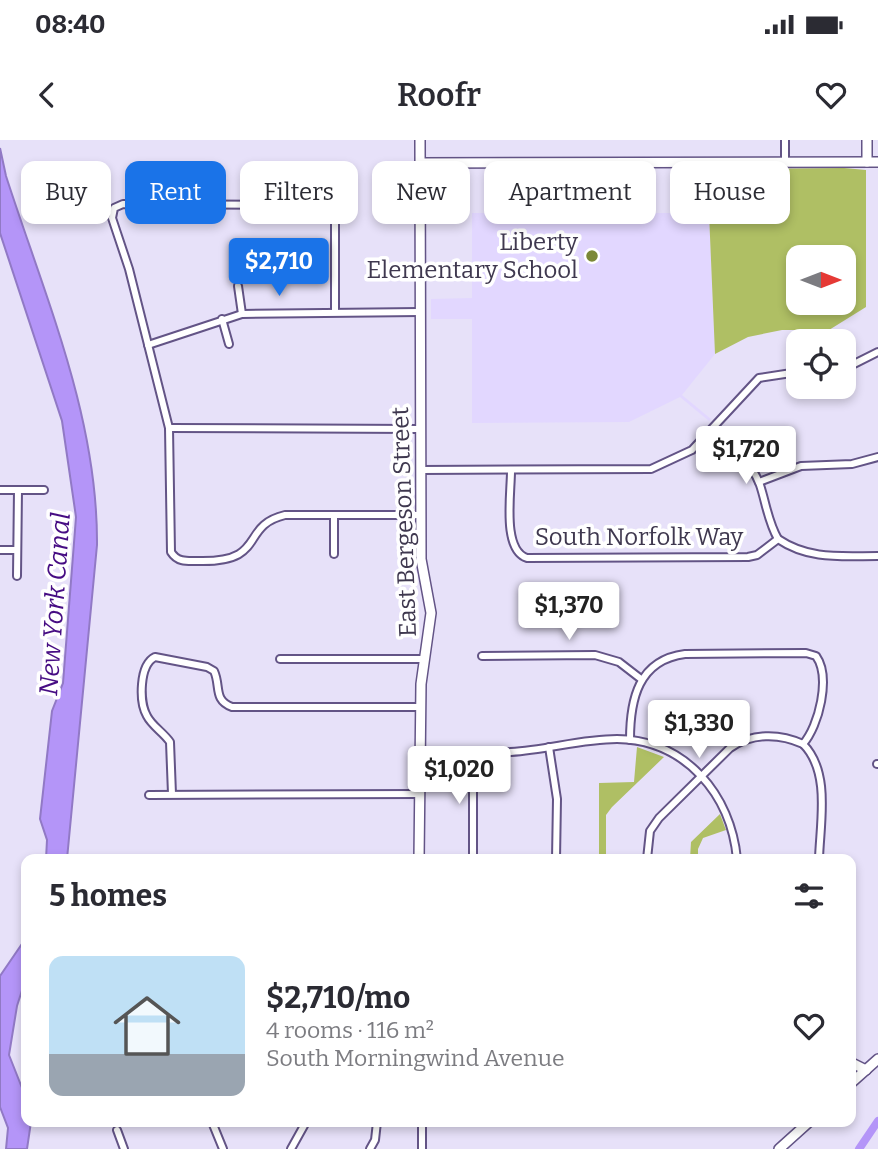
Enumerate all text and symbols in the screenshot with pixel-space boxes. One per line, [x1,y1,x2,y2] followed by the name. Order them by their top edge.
[35,9,106,40] text: 08:40
[28,76,66,114] icon: back
[397,76,481,114] text: Roofr
[812,76,850,114] icon: heart
[21,161,111,224] chip: Buy
[125,161,226,224] chip: Rent
[240,161,358,224] chip: Filters
[372,161,470,224] chip: New
[484,161,656,224] chip: Apartment
[670,161,790,224] chip: House
[366,228,578,284] place label: Liberty Elementary School
[222,239,336,298] pin: $2,710
[786,245,856,315] north arrow
[786,245,856,399] map controls
[245,247,313,275] text: $2,710
[584,248,600,264] marker: Liberty Elementary School
[786,329,856,399] button: locate
[386,406,422,638] street label: East Bergeson Street
[689,426,803,486] pin: $1,720
[712,435,780,463] text: $1,720
[33,511,77,697] water label: New York Canal
[535,523,744,551] street label: South Norfolk Way
[512,582,626,642] pin: $1,370
[534,591,604,619] text: $1,370
[642,700,756,760] pin: $1,330
[664,709,734,737] text: $1,330
[402,746,516,806] pin: $1,020
[424,755,494,783] text: $1,020
[790,877,828,915] icon: filters
[49,878,167,914] text: 5 homes
[266,980,410,1016] text: $2,710/mo
[105,984,189,1068] icon: home
[790,1007,828,1045] icon: heart
[266,1016,434,1044] text: 4 rooms · 116 m²
[266,1044,565,1072] text: South Morningwind Avenue

